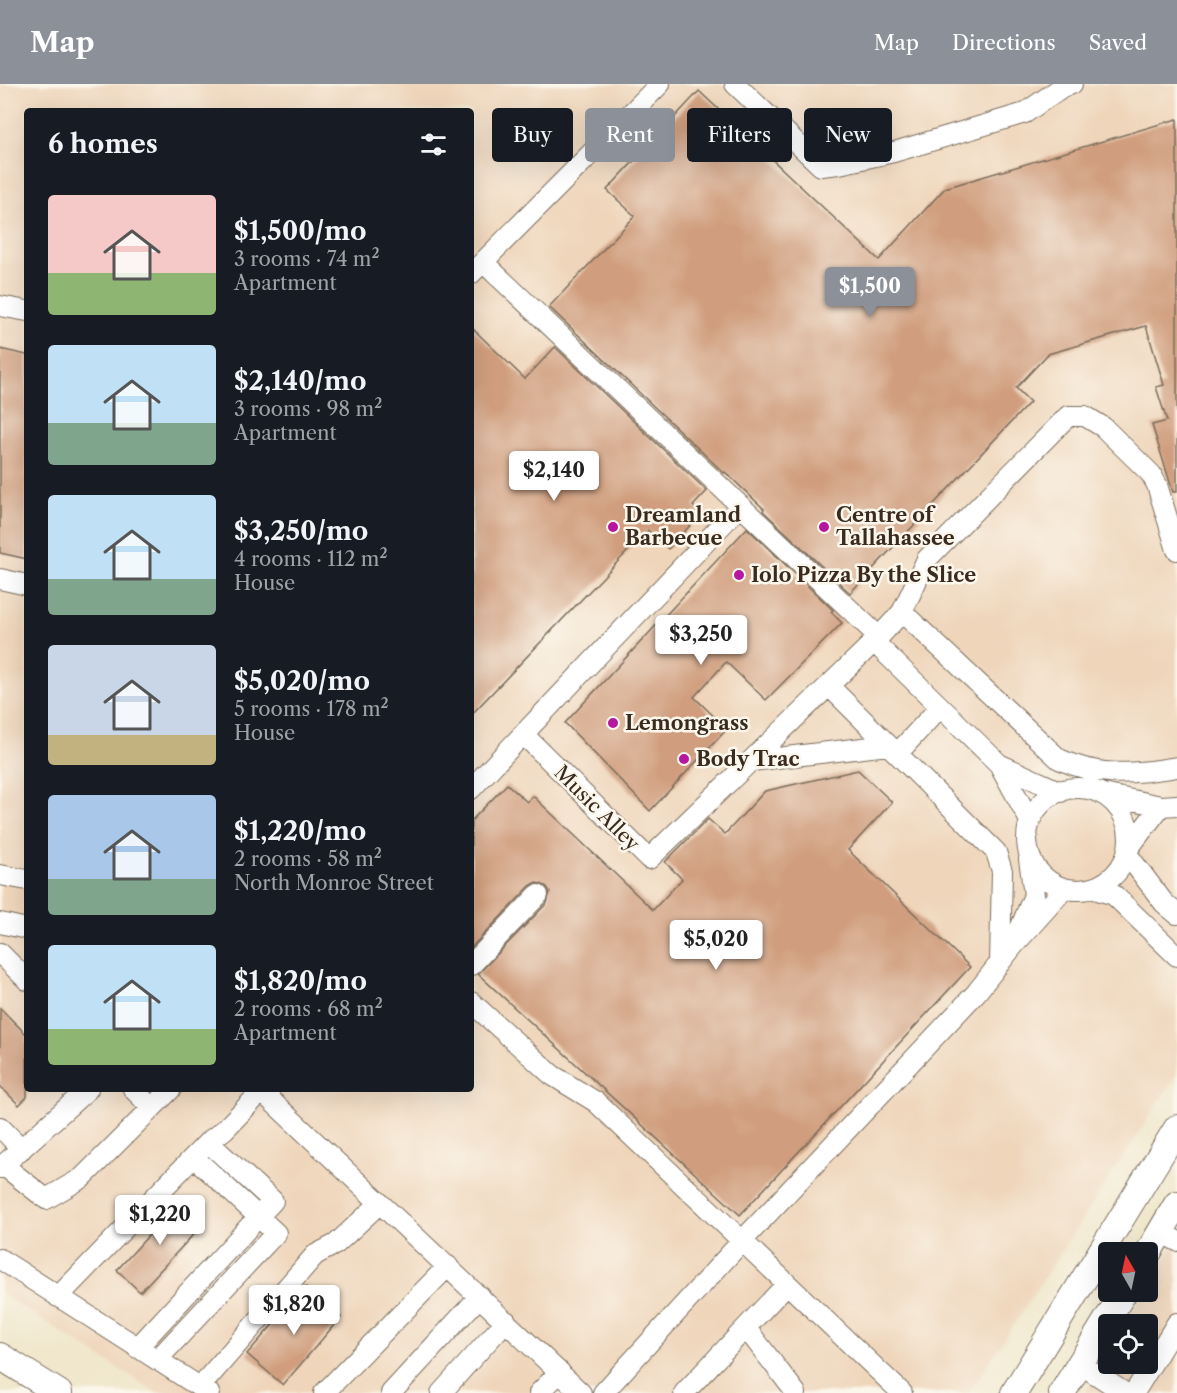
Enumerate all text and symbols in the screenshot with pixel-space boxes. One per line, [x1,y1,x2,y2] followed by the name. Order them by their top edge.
[30,25,94,59] text: Map
[874,30,919,55] text: Map
[952,30,1056,55] text: Directions
[1089,30,1147,55] text: Saved
[492,108,573,162] chip: Buy
[585,108,675,162] chip: Rent
[687,108,792,162] chip: Filters
[804,108,892,162] chip: New
[48,128,158,160] text: 6 homes
[417,128,450,161] icon: filters
[234,215,367,247] text: $1,500/mo
[96,219,168,291] icon: home
[234,247,380,271] text: 3 rooms · 74 m²
[821,267,919,318] pin: $1,500
[234,271,337,295] text: Apartment
[839,274,901,298] text: $1,500
[234,365,366,397] text: $2,140/mo
[96,369,168,441] icon: home
[234,397,382,421] text: 3 rooms · 98 m²
[234,421,337,445] text: Apartment
[505,451,603,502] pin: $2,140
[523,458,585,482] text: $2,140
[625,503,742,550] place label: Dreamland Barbecue
[836,503,955,550] place label: Centre of Tallahassee
[234,515,368,547] text: $3,250/mo
[96,519,168,591] icon: home
[606,520,620,534] marker: Dreamland Barbecue
[817,520,831,534] marker: Centre of Tallahassee
[234,547,388,571] text: 4 rooms · 112 m²
[751,563,976,587] place label: Iolo Pizza By the Slice
[732,568,746,582] marker: Iolo Pizza By the Slice
[234,571,295,595] text: House
[652,615,750,666] pin: $3,250
[669,622,733,646] text: $3,250
[234,665,370,697] text: $5,020/mo
[96,669,168,741] icon: home
[234,697,389,721] text: 5 rooms · 178 m²
[625,711,748,735] place label: Lemongrass
[606,716,620,730] marker: Lemongrass
[234,721,295,745] text: House
[696,747,800,771] place label: Body Trac
[677,752,691,766] marker: Body Trac
[549,760,645,856] street label: Music Alley
[234,815,366,847] text: $1,220/mo
[96,819,168,891] icon: home
[234,847,382,871] text: 2 rooms · 58 m²
[234,871,434,895] text: North Monroe Street
[667,920,765,971] pin: $5,020
[684,927,748,951] text: $5,020
[234,965,367,997] text: $1,820/mo
[96,969,168,1041] icon: home
[234,997,383,1021] text: 2 rooms · 68 m²
[234,1021,337,1045] text: Apartment
[111,1195,209,1246] pin: $1,220
[129,1202,191,1226] text: $1,220
[1098,1242,1158,1302] north arrow
[1098,1242,1158,1374] map controls
[245,1285,343,1336] pin: $1,820
[263,1292,325,1316] text: $1,820
[1098,1314,1158,1374] button: locate

